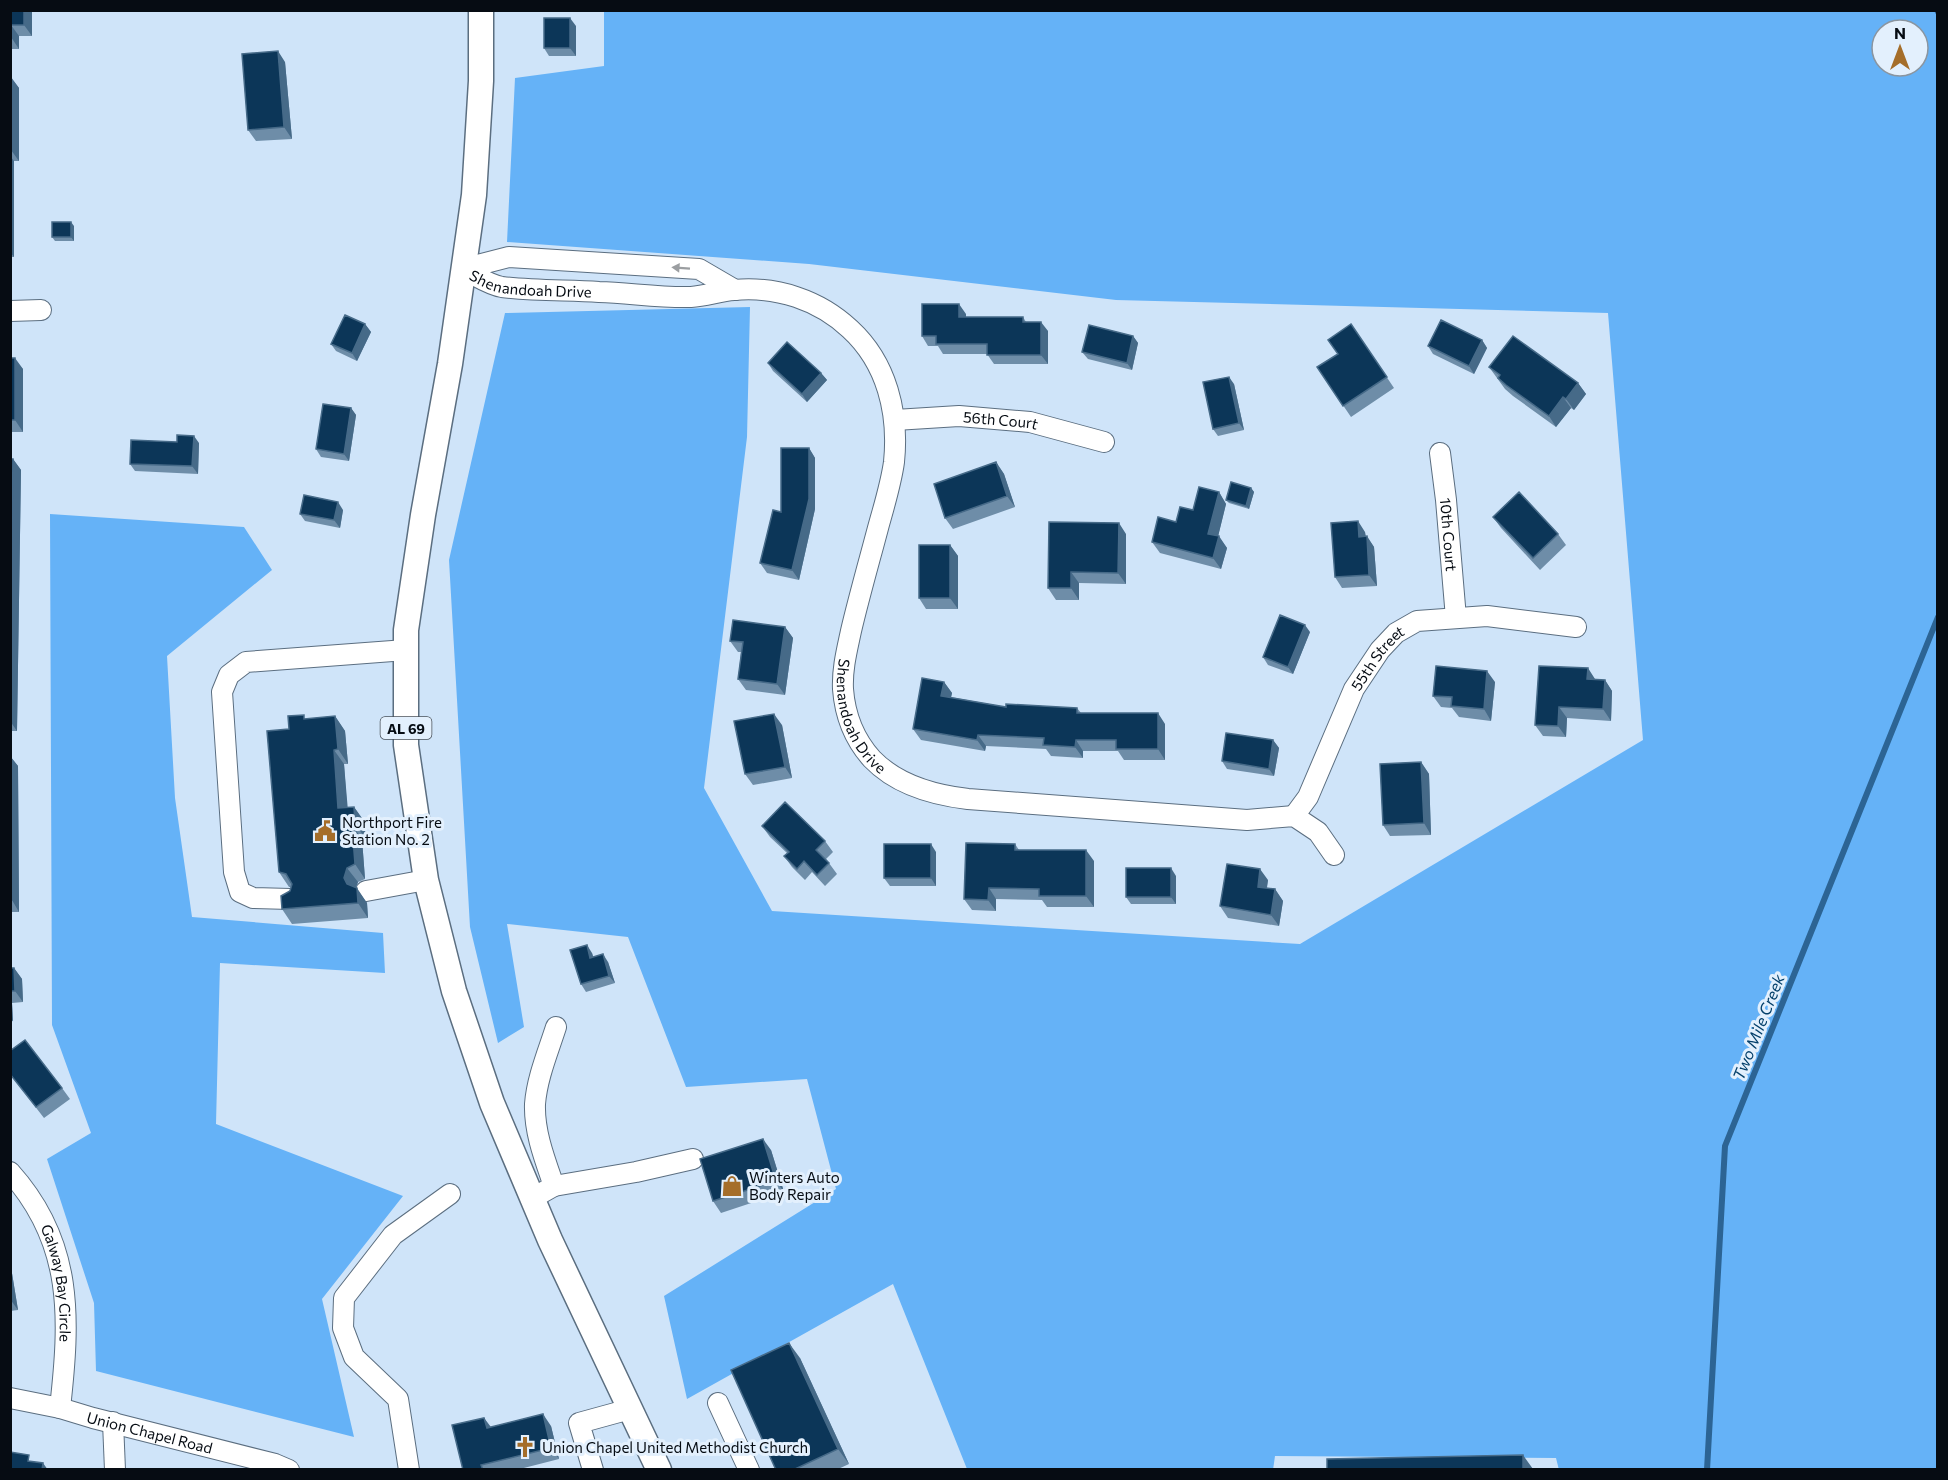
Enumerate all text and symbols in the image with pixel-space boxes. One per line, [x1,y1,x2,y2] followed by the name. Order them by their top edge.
[1870,18,1930,78] north arrow
[1894,23,1906,42] text: N
[672,264,691,273] one-way arrow
[467,266,592,301] street label: Shenandoah Drive
[963,407,1040,433] street label: 56th Court
[1437,497,1461,572] street label: 10th Court
[1347,621,1407,694] street label: 55th Street
[834,657,890,777] street label: Shenandoah Drive
[380,717,432,739] road number: AL 69
[342,813,442,848] place label: Northport Fire Station No. 2
[313,819,337,843] public building icon: Northport Fire Station No. 2
[1728,971,1788,1083] water label: Two Mile Creek
[749,1168,840,1203] place label: Winters Auto Body Repair
[720,1174,744,1198] shop icon: Winters Auto Body Repair
[37,1221,75,1342] street label: Galway Bay Circle
[85,1408,215,1457] street label: Union Chapel Road
[513,1435,537,1459] church icon: Union Chapel United Methodist Church
[542,1438,808,1456] place label: Union Chapel United Methodist Church

